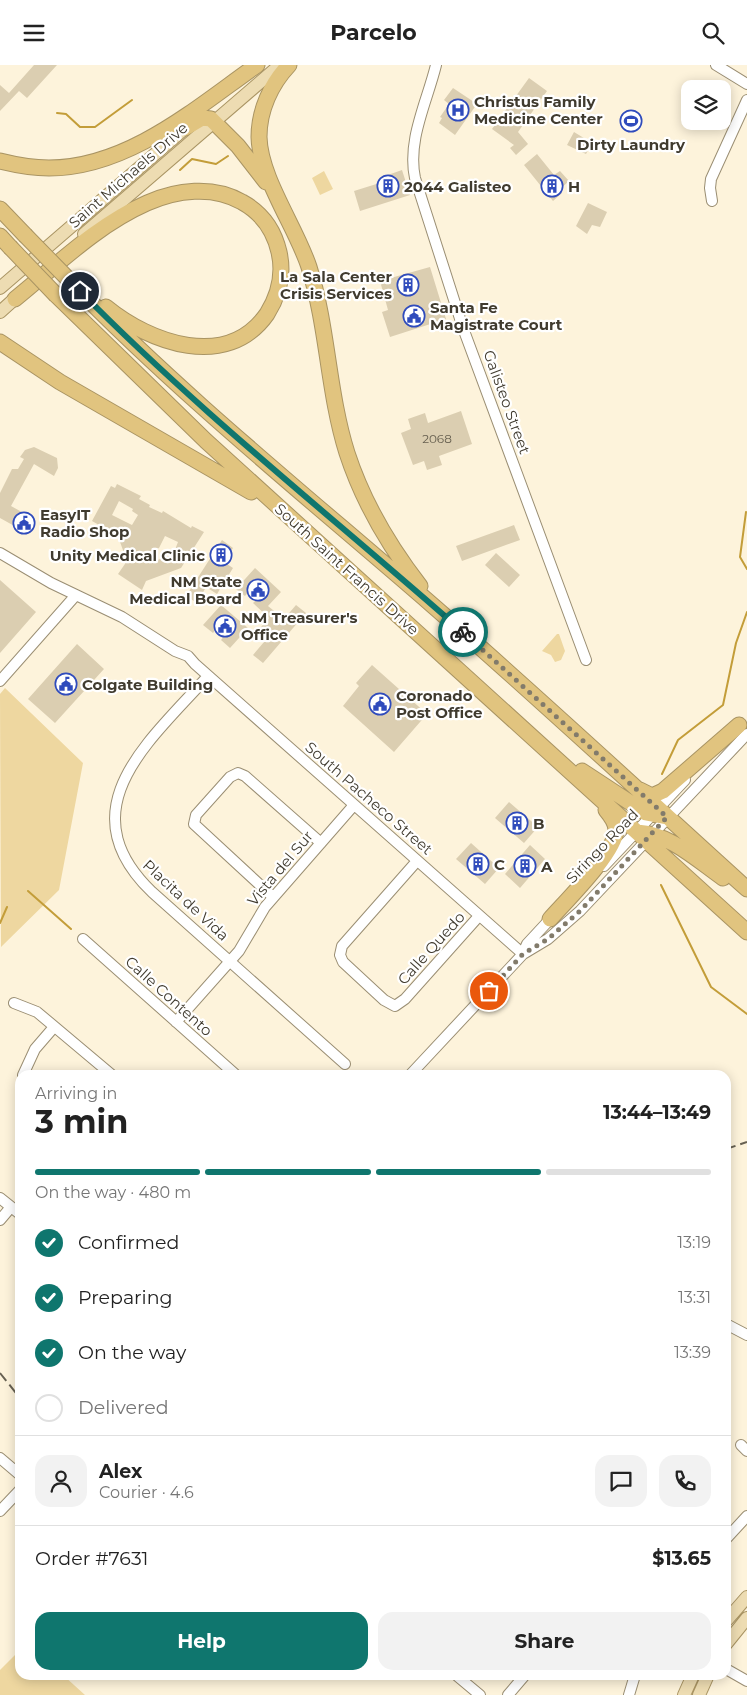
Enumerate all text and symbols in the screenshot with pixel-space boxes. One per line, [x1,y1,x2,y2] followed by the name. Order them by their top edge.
[20,19,48,47] icon: menu
[330,19,417,46] text: Parcelo
[699,19,727,47] icon: search
[681,80,731,130] map controls
[681,80,731,130] button: layers
[474,92,603,128] place label: Christus Family Medicine Center
[446,98,470,122] hospital icon: Christus Family Medicine Center
[619,109,643,133] sports icon: Dirty Laundry
[65,118,191,232] street label: Saint Michaels Drive
[577,135,686,154] place label: Dirty Laundry
[376,174,400,198] building icon: 2044 Galisteo
[540,174,564,198] building icon: H
[404,177,512,196] place label: 2044 Galisteo
[568,177,580,196] place label: H
[280,267,393,303] place label: La Sala Center Crisis Services
[59,270,101,312] pin
[396,273,420,297] building icon: La Sala Center Crisis Services
[66,277,94,305] icon: home
[430,298,563,334] place label: Santa Fe Magistrate Court
[402,304,426,328] public building icon: Santa Fe Magistrate Court
[479,347,535,457] street label: Galisteo Street
[422,431,452,446] house number: 2068
[271,499,423,639] street label: South Saint Francis Drive
[40,505,129,541] place label: EasyIT Radio Shop
[12,511,36,535] public building icon: EasyIT Radio Shop
[209,543,233,567] building icon: Unity Medical Clinic
[50,546,205,565] place label: Unity Medical Clinic
[129,572,242,608] place label: NM State Medical Board
[246,578,270,602] public building icon: NM State Medical Board
[438,607,488,657] courier
[241,608,358,644] place label: NM Treasurer's Office
[213,614,237,638] public building icon: NM Treasurer's Office
[449,618,477,646] icon: bike
[54,672,78,696] public building icon: Colgate Building
[82,675,213,694] place label: Colgate Building
[396,686,482,722] place label: Coronado Post Office
[368,692,392,716] public building icon: Coronado Post Office
[301,737,437,859] street label: South Pacheco Street
[562,805,642,887] street label: Siringo Road
[505,811,529,835] building icon: B
[533,814,544,833] place label: B
[243,826,317,910] street label: Vista del Sur
[466,852,490,876] building icon: C
[513,854,537,878] building icon: A
[139,855,233,945] street label: Placita de Vida
[494,855,505,874] place label: C
[540,857,553,876] place label: A
[393,908,469,988] street label: Calle Quedo
[122,952,216,1040] street label: Calle Contento
[468,970,510,1012] pin
[475,977,503,1005] icon: bag
[35,1084,117,1103] text: Arriving in
[603,1101,711,1124] text: 13:44–13:49
[35,1102,128,1141] text: 3 min
[35,1183,191,1202] text: On the way · 480 m
[35,1229,63,1257] icon: check
[78,1231,179,1254] text: Confirmed
[677,1233,711,1252] text: 13:19
[35,1284,63,1312] icon: check
[78,1286,173,1309] text: Preparing
[678,1288,711,1307] text: 13:31
[35,1339,63,1367] icon: check
[78,1341,186,1364] text: On the way
[674,1343,711,1362] text: 13:39
[78,1396,169,1419] text: Delivered
[35,1455,87,1507] button: person
[595,1455,647,1507] button: chat
[659,1455,711,1507] button: phone
[99,1460,142,1483] text: Alex
[99,1483,194,1502] text: Courier · 4.6
[35,1547,148,1570] text: Order #7631
[652,1547,711,1570] text: $13.65
[35,1612,368,1670] button: Help
[378,1612,711,1670] button: Share

